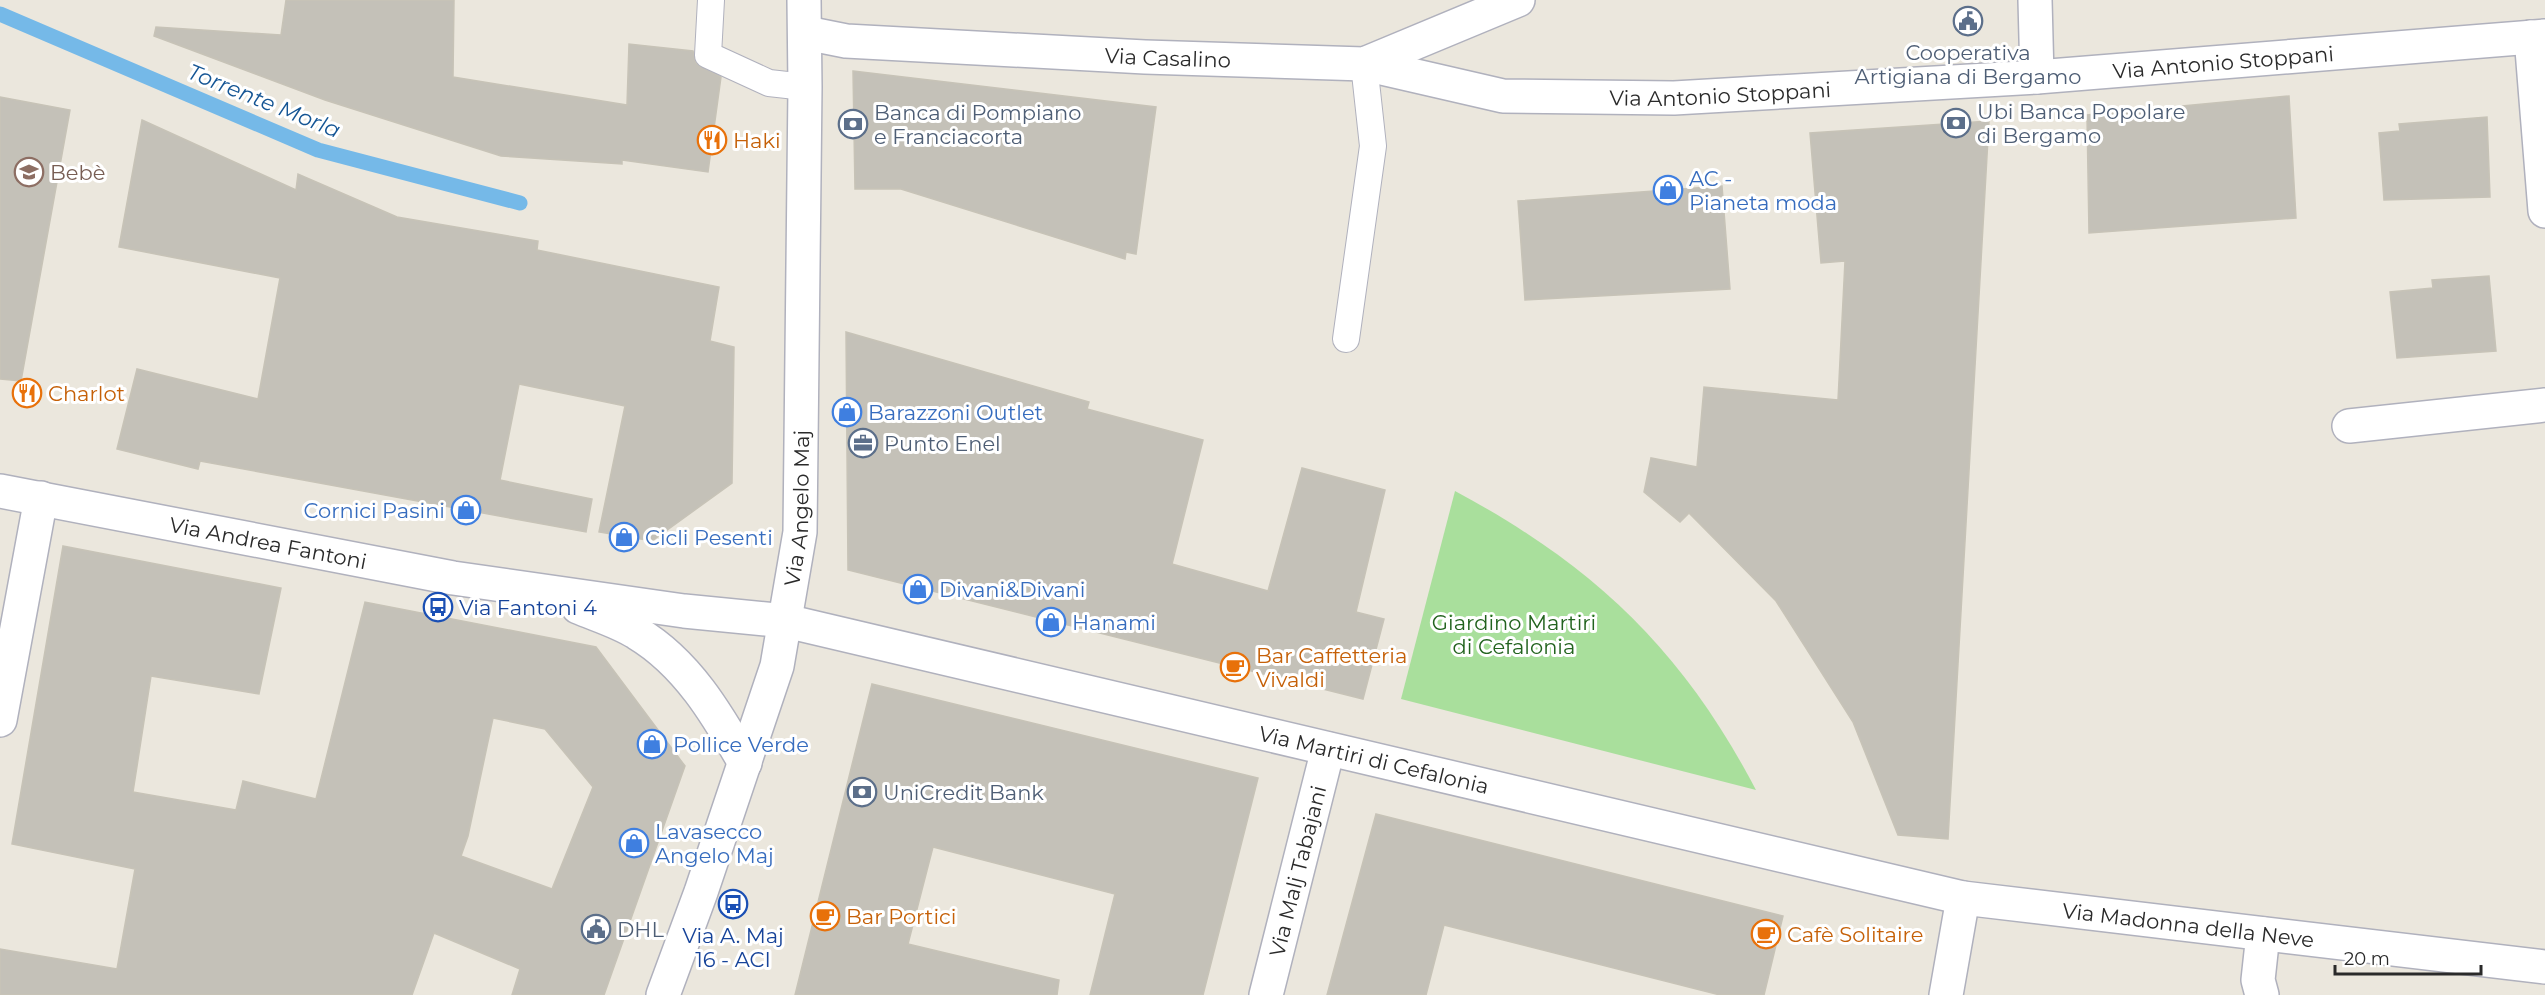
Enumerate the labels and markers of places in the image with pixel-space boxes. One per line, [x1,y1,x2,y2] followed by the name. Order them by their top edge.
[1952,5,1984,37] public building icon: Cooperativa Artigiana di Bergamo
[1855,40,2081,89] place label: Cooperativa Artigiana di Bergamo
[1977,99,2185,148] place label: Ubi Banca Popolare di Bergamo
[874,100,1081,149] place label: Banca di Pompiano e Franciacorta
[1940,107,1972,139] bank icon: Ubi Banca Popolare di Bergamo
[837,108,869,140] bank icon: Banca di Pompiano e Franciacorta
[696,124,728,156] restaurant icon: Haki
[733,128,781,153] place label: Haki
[13,156,45,188] school or university icon: Bebè
[50,160,105,185] place label: Bebè
[1689,166,1837,215] place label: AC - Pianeta moda
[1652,174,1684,206] shop icon: AC - Pianeta moda
[11,377,43,409] restaurant icon: Charlot
[48,381,125,406] place label: Charlot
[831,396,863,428] shop icon: Barazzoni Outlet
[868,400,1043,425] place label: Barazzoni Outlet
[847,427,879,459] office icon: Punto Enel
[884,431,1001,456] place label: Punto Enel
[450,494,482,526] shop icon: Cornici Pasini
[304,498,445,523] place label: Cornici Pasini
[608,521,640,553] shop icon: Cicli Pesenti
[645,525,773,550] place label: Cicli Pesenti
[902,573,934,605] shop icon: Divani&Divani
[939,577,1085,602] place label: Divani&Divani
[422,591,454,623] bus stop icon: Via Fantoni 4
[459,595,597,620] place label: Via Fantoni 4
[1035,606,1067,638] shop icon: Hanami
[1072,610,1156,635] place label: Hanami
[1256,643,1407,692] place label: Bar Caffetteria Vivaldi
[1219,651,1251,683] cafe icon: Bar Caffetteria Vivaldi
[636,728,668,760] shop icon: Pollice Verde
[673,732,809,757] place label: Pollice Verde
[846,776,878,808] bank icon: UniCredit Bank
[883,780,1044,805] place label: UniCredit Bank
[655,819,774,868] place label: Lavasecco Angelo Maj
[618,827,650,859] shop icon: Lavasecco Angelo Maj
[717,888,749,920] bus stop icon: Via A. Maj 16 - ACI
[809,900,841,932] cafe icon: Bar Portici
[846,904,956,929] place label: Bar Portici
[580,913,612,945] public building icon: DHL
[617,917,664,942] place label: DHL
[1750,918,1782,950] cafe icon: Cafè Solitaire
[1787,922,1923,947] place label: Cafè Solitaire
[682,923,784,972] place label: Via A. Maj 16 - ACI

